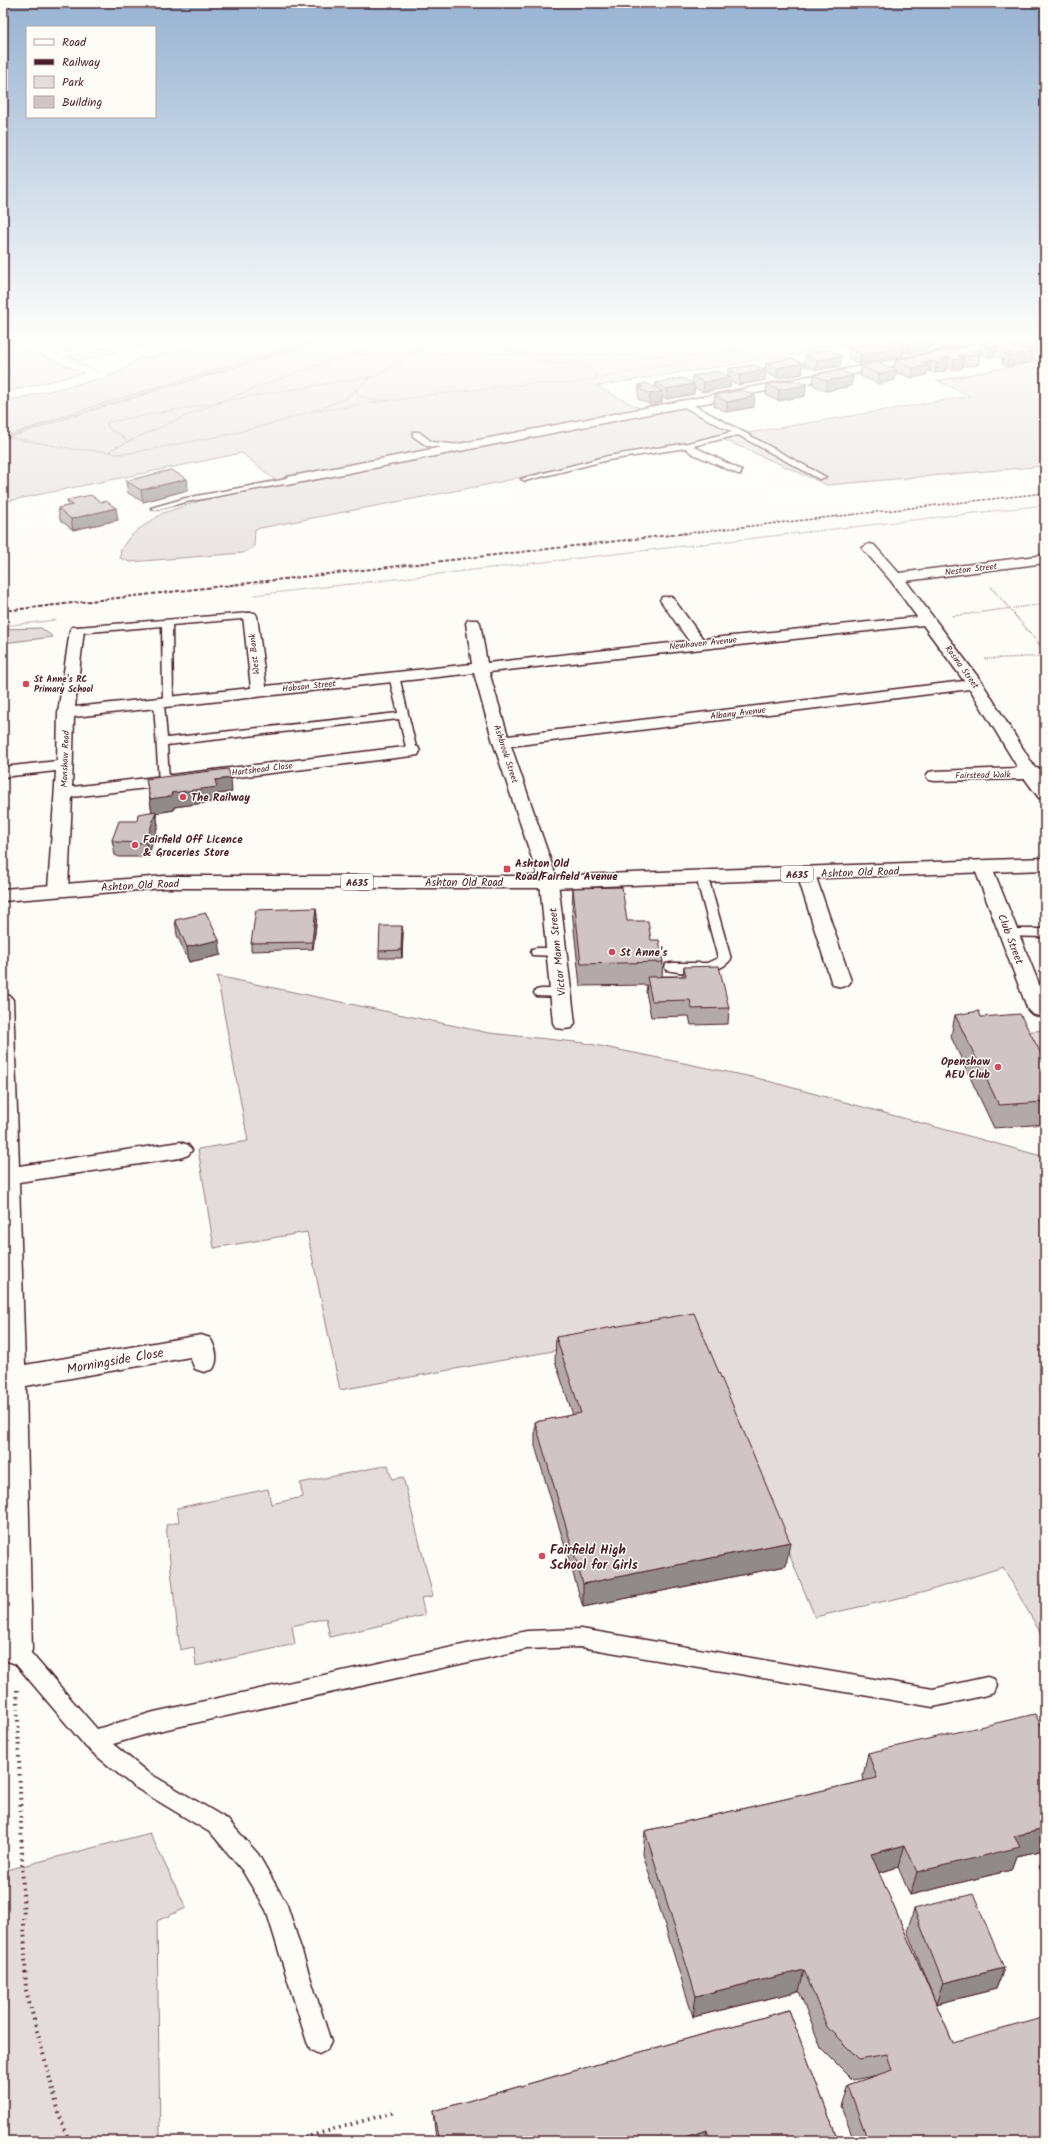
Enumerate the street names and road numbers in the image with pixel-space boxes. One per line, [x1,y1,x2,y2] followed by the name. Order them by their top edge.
[944,559,999,580] street label: Neston Street
[245,632,264,675] street label: West Bank
[668,632,738,655] street label: Newhaven Avenue
[941,642,983,693] street label: Rosina Street
[281,676,337,697] street label: Hobson Street
[709,703,767,724] street label: Albany Avenue
[489,723,522,786] street label: Ashbrook Street
[57,730,74,788] street label: Manshaw Road
[231,758,293,781] street label: Hartshead Close
[955,768,1012,783] street label: Fairstead Walk
[821,863,900,883] street label: Ashton Old Road
[781,866,813,882] road number: A635
[341,874,373,890] road number: A635
[425,874,504,892] street label: Ashton Old Road
[101,875,180,897] street label: Ashton Old Road
[544,906,572,997] street label: Victor Mann Street
[992,912,1028,968] street label: Club Street
[65,1343,165,1380] street label: Morningside Close

